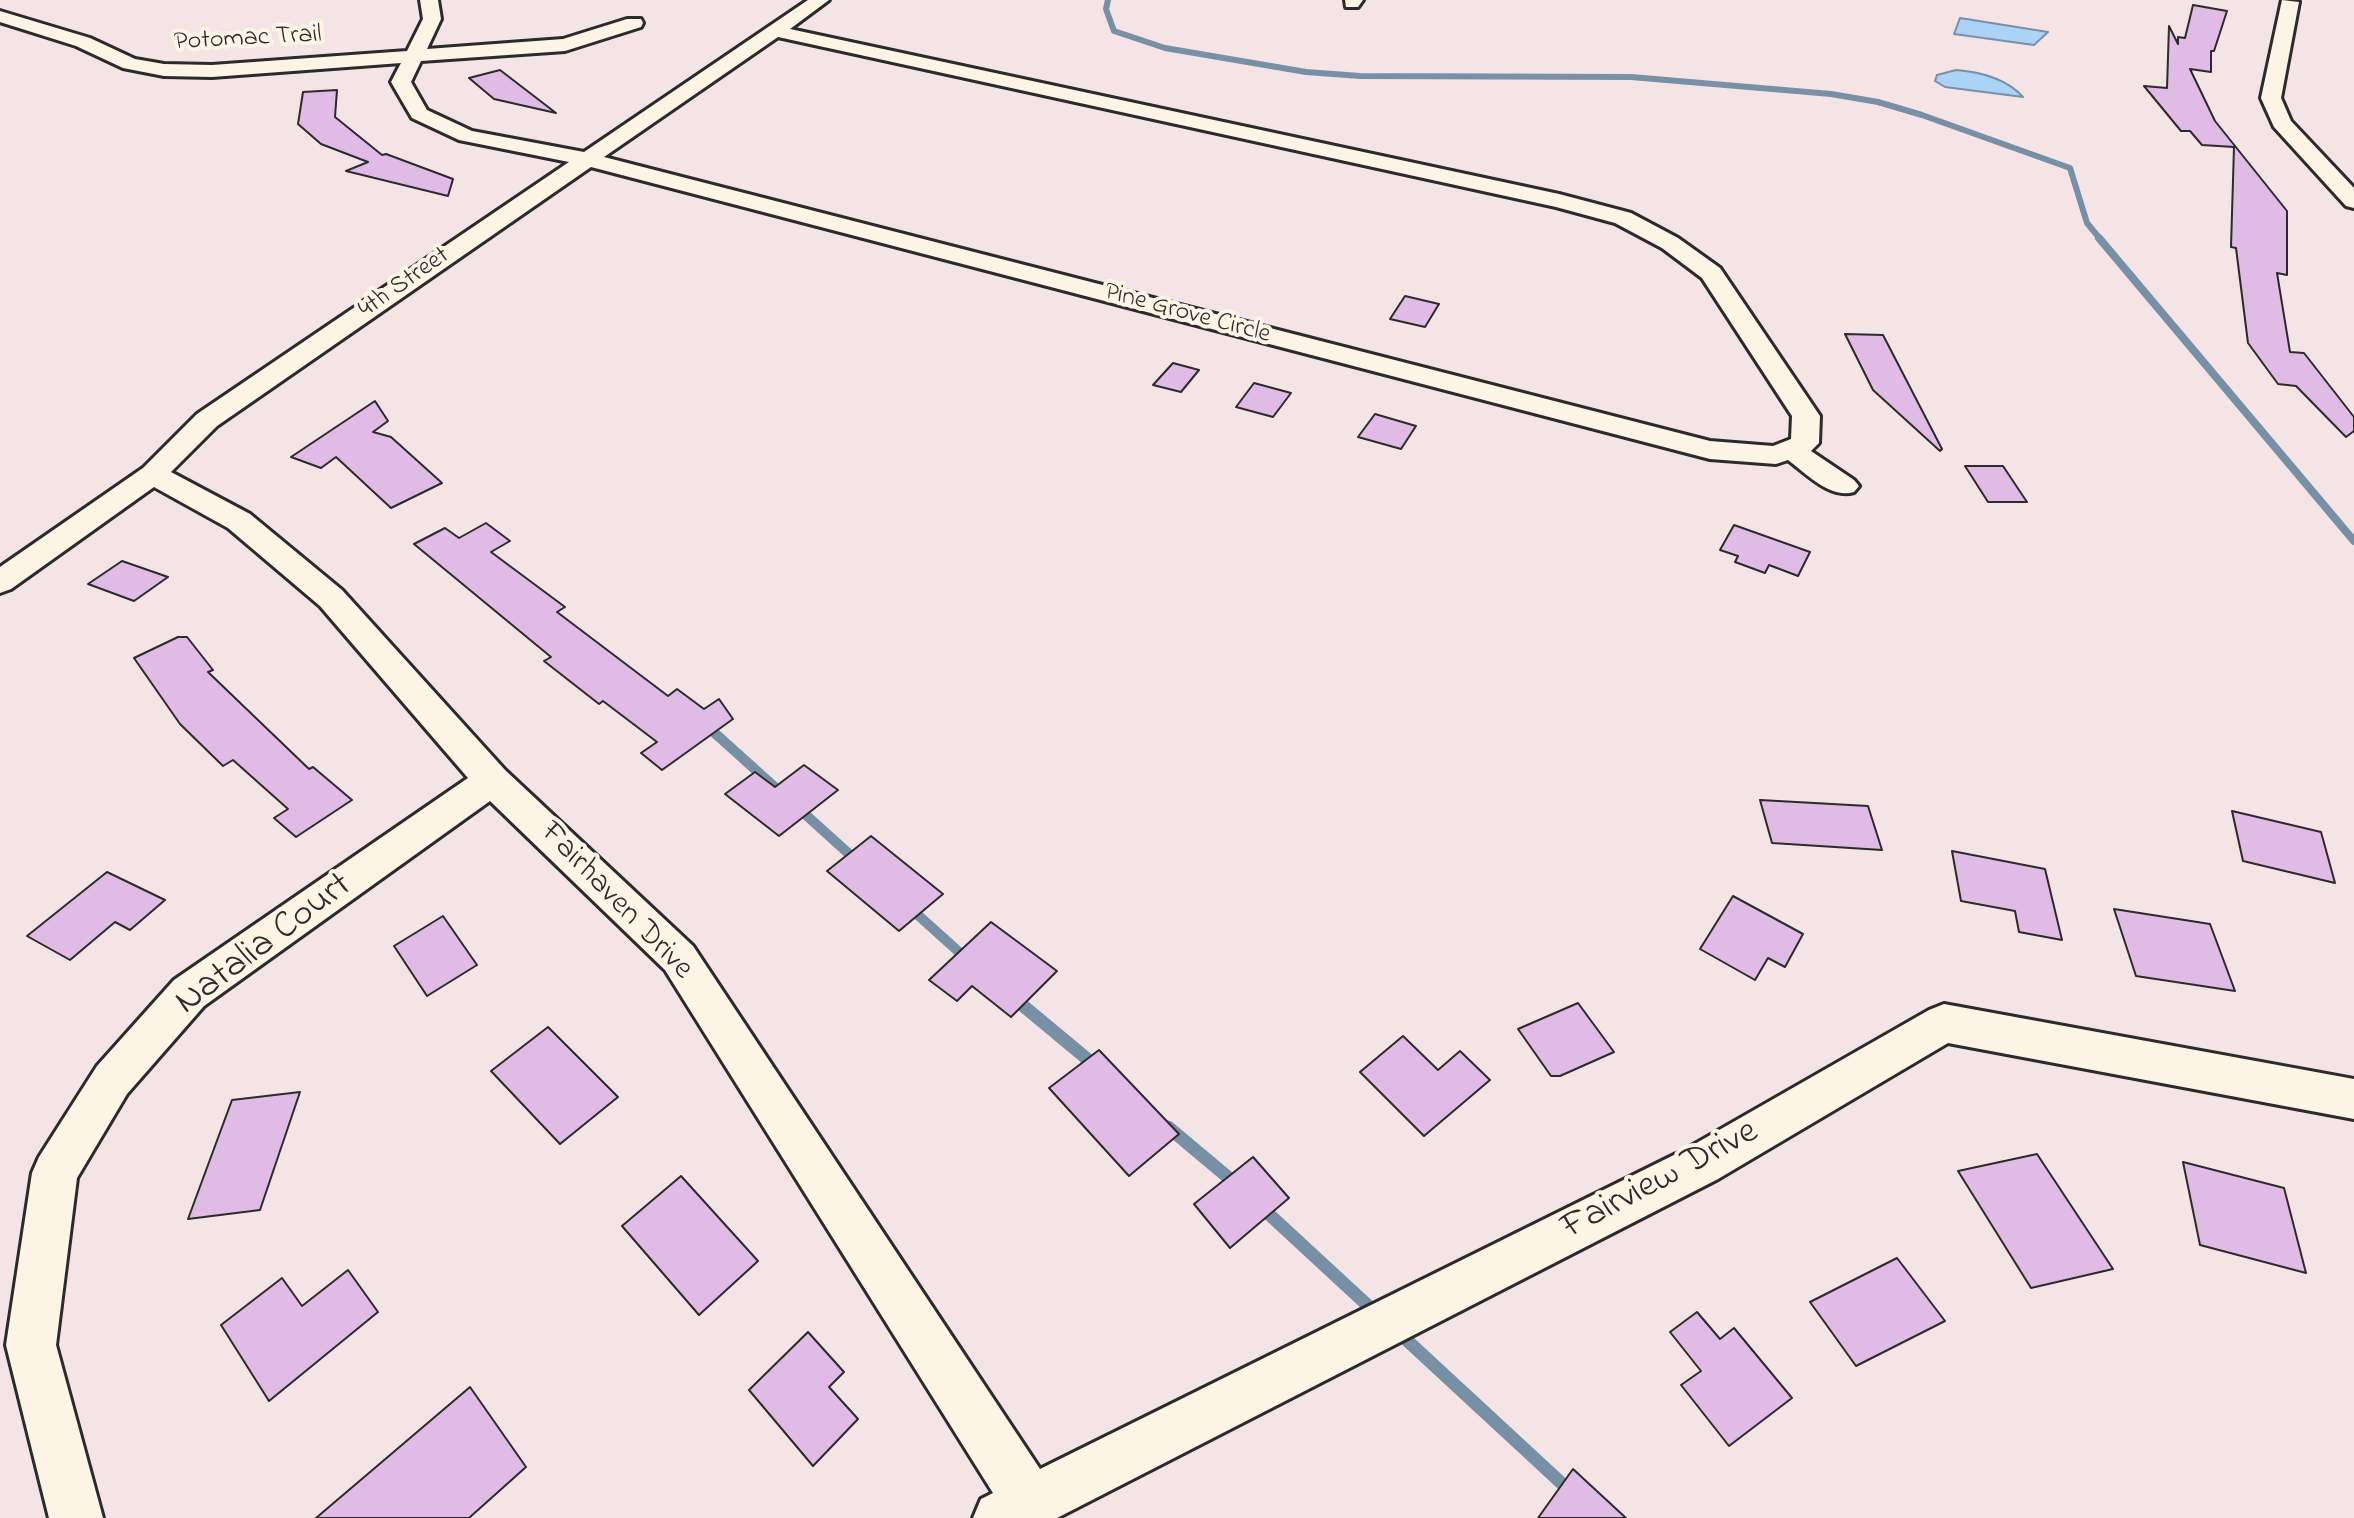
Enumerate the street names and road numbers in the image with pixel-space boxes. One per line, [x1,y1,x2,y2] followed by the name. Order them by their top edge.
[173,21,323,59] street label: Potomac Trail
[354,241,456,327] street label: 4th Street
[1101,278,1273,352] street label: Pine Grove Circle
[530,815,700,989] street label: Fairhaven Drive
[168,865,362,1027] street label: Natalia Court
[1555,1111,1767,1253] street label: Fairview Drive

